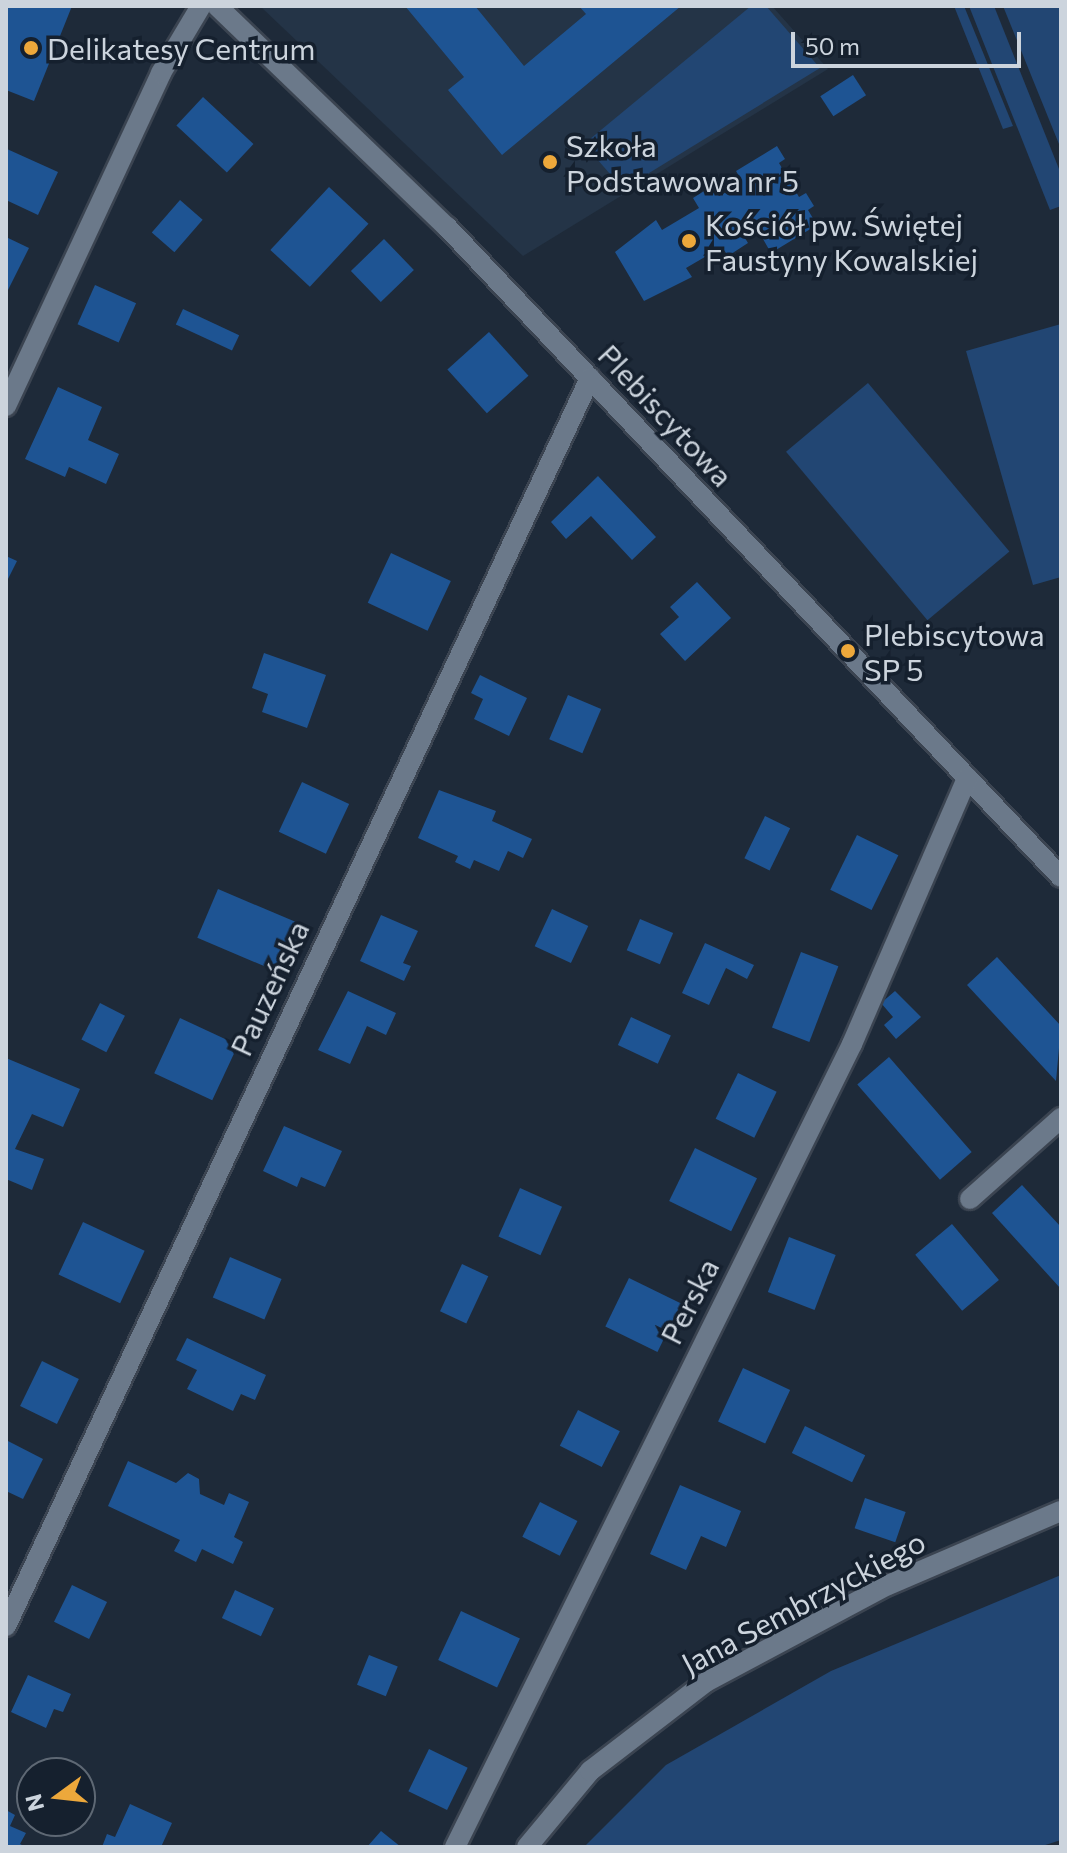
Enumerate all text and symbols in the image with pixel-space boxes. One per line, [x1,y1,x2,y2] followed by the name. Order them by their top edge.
[795,16,1025,66] scale bar
[47,30,316,66] place label: Delikatesy Centrum
[805,31,860,60] text: 50 m
[22,39,40,57] marker: Delikatesy Centrum
[566,127,799,198] place label: Szkoła Podstawowa nr 5
[541,153,559,171] marker: Szkoła Podstawowa nr 5
[705,206,978,276] place label: Kościół pw. Świętej Faustyny Kowalskiej
[680,232,698,250] marker: Kościół pw. Świętej Faustyny Kowalskiej
[591,337,741,493] street label: Plebiscytowa
[864,616,1045,686] place label: Plebiscytowa SP 5
[839,642,857,660] marker: Plebiscytowa SP 5
[222,915,316,1061] street label: Pauzeńska
[652,1252,726,1350] street label: Perska
[675,1523,931,1681] street label: Jana Sembrzyckiego
[16,1757,96,1837] north arrow
[19,1791,49,1814] text: N

